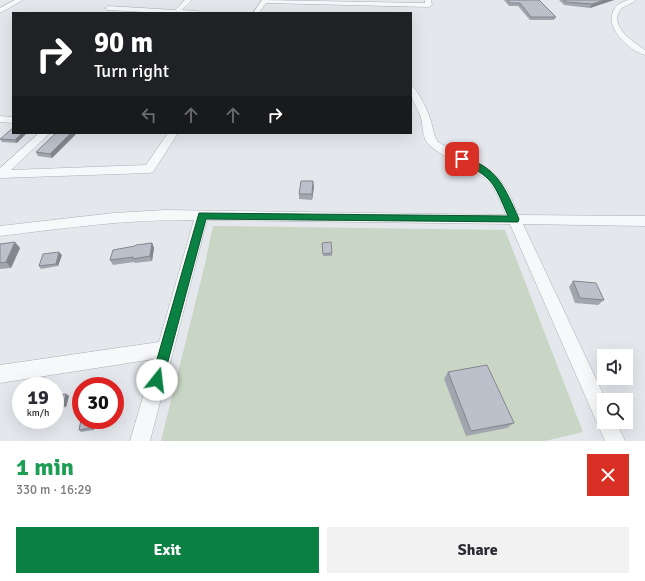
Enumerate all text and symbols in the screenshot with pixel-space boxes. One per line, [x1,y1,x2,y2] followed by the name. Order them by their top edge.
[94,26,153,60] text: 90 m
[28,28,80,80] icon: right
[94,60,169,82] text: Turn right
[138,104,160,126] icon: left
[180,104,202,126] icon: ahead
[222,104,244,126] icon: ahead
[264,104,286,126] icon: right
[445,142,479,176] pin
[451,148,473,170] icon: arrive
[597,349,633,429] map controls
[597,349,633,385] button: sound
[136,359,178,401] position arrow
[72,377,124,429] speed limit sign: 30
[27,385,49,410] text: 19
[597,393,633,429] button: search
[27,407,49,419] text: km/h
[16,452,74,482] text: 1 min
[587,454,629,496] button: close
[16,482,92,498] text: 330 m · 16:29
[16,527,319,573] button: Exit
[327,527,629,573] button: Share

